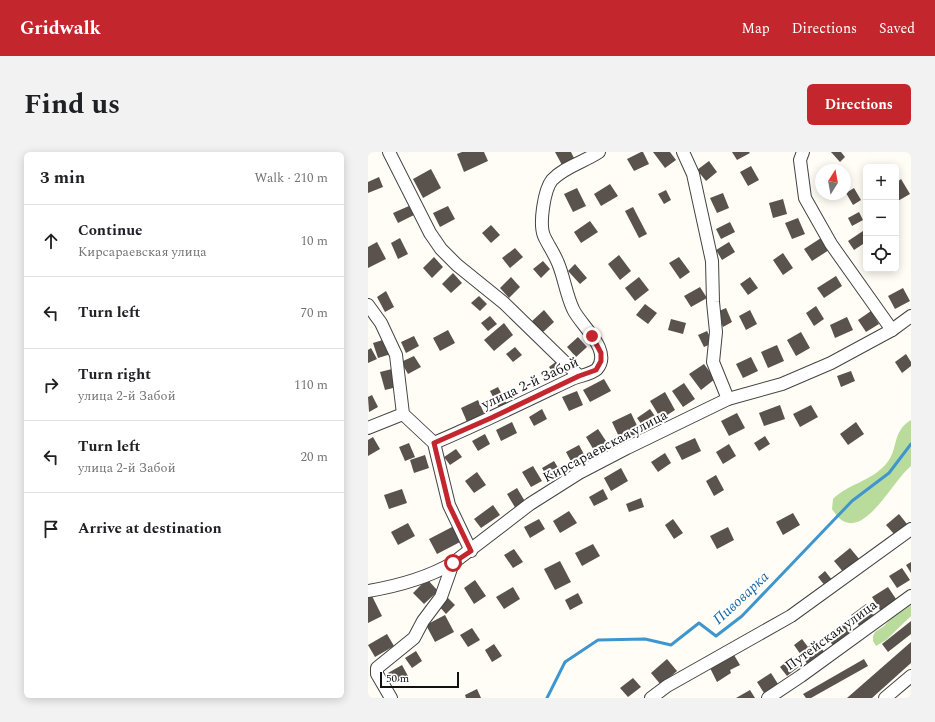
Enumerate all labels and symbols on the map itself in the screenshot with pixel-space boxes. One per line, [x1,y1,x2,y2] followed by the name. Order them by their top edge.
[815,164,851,200] north arrow
[583,327,601,345] route end
[477,351,582,415] street label: улица 2-й Забой
[539,404,671,488] street label: Кирсараевская улица
[444,554,462,572] route start
[708,566,775,630] water label: Пивоварка
[780,594,882,676] street label: Путейская улица
[380,670,459,689] scale bar

